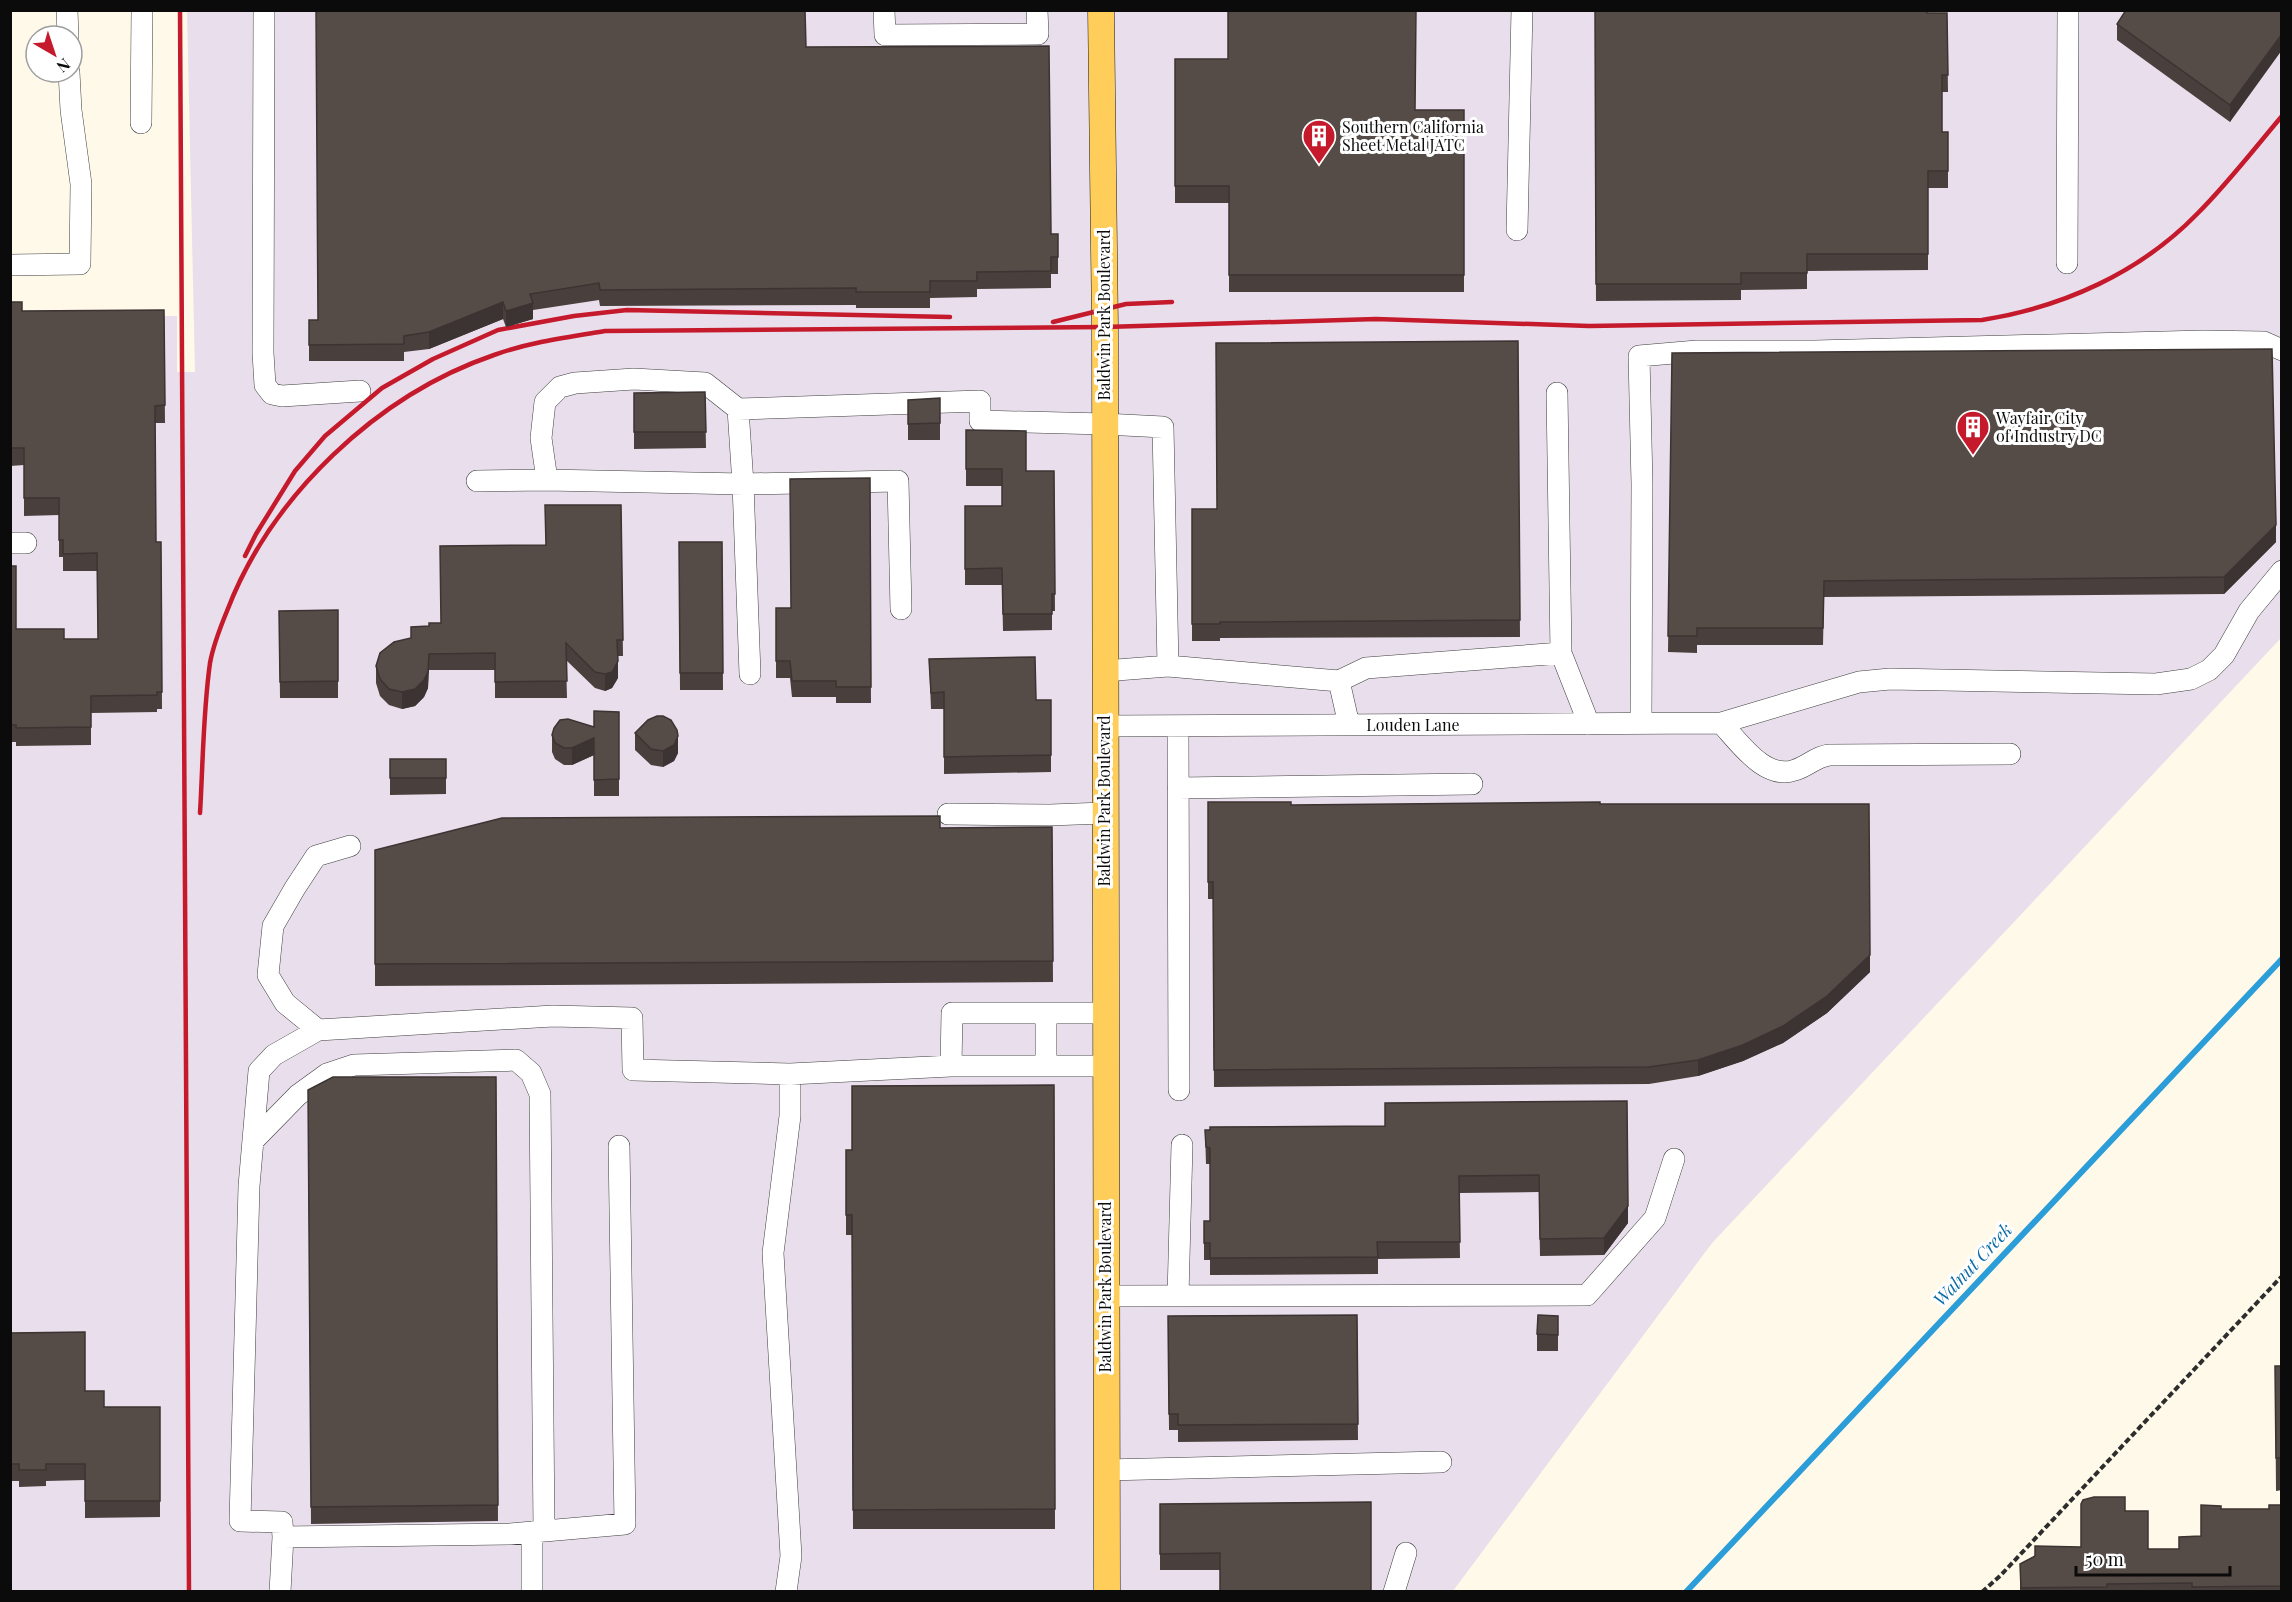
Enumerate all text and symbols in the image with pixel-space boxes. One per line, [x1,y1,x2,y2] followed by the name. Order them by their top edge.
[24,24,84,84] north arrow
[52,54,75,78] text: N
[1342,116,1484,155] place label: Southern California Sheet Metal JATC
[1301,118,1337,165] building icon: Southern California Sheet Metal JATC
[1093,229,1114,401] street label: Baldwin Park Boulevard
[1995,407,2102,446] place label: Wayfair City of Industry DC
[1955,409,1991,456] building icon: Wayfair City of Industry DC
[1366,714,1460,735] street label: Louden Lane
[1093,715,1114,887] street label: Baldwin Park Boulevard
[1094,1201,1115,1373] street label: Baldwin Park Boulevard
[1928,1218,2017,1311] water label: Walnut Creek
[2076,1539,2230,1577] scale bar
[2085,1547,2124,1571] text: 50 m

